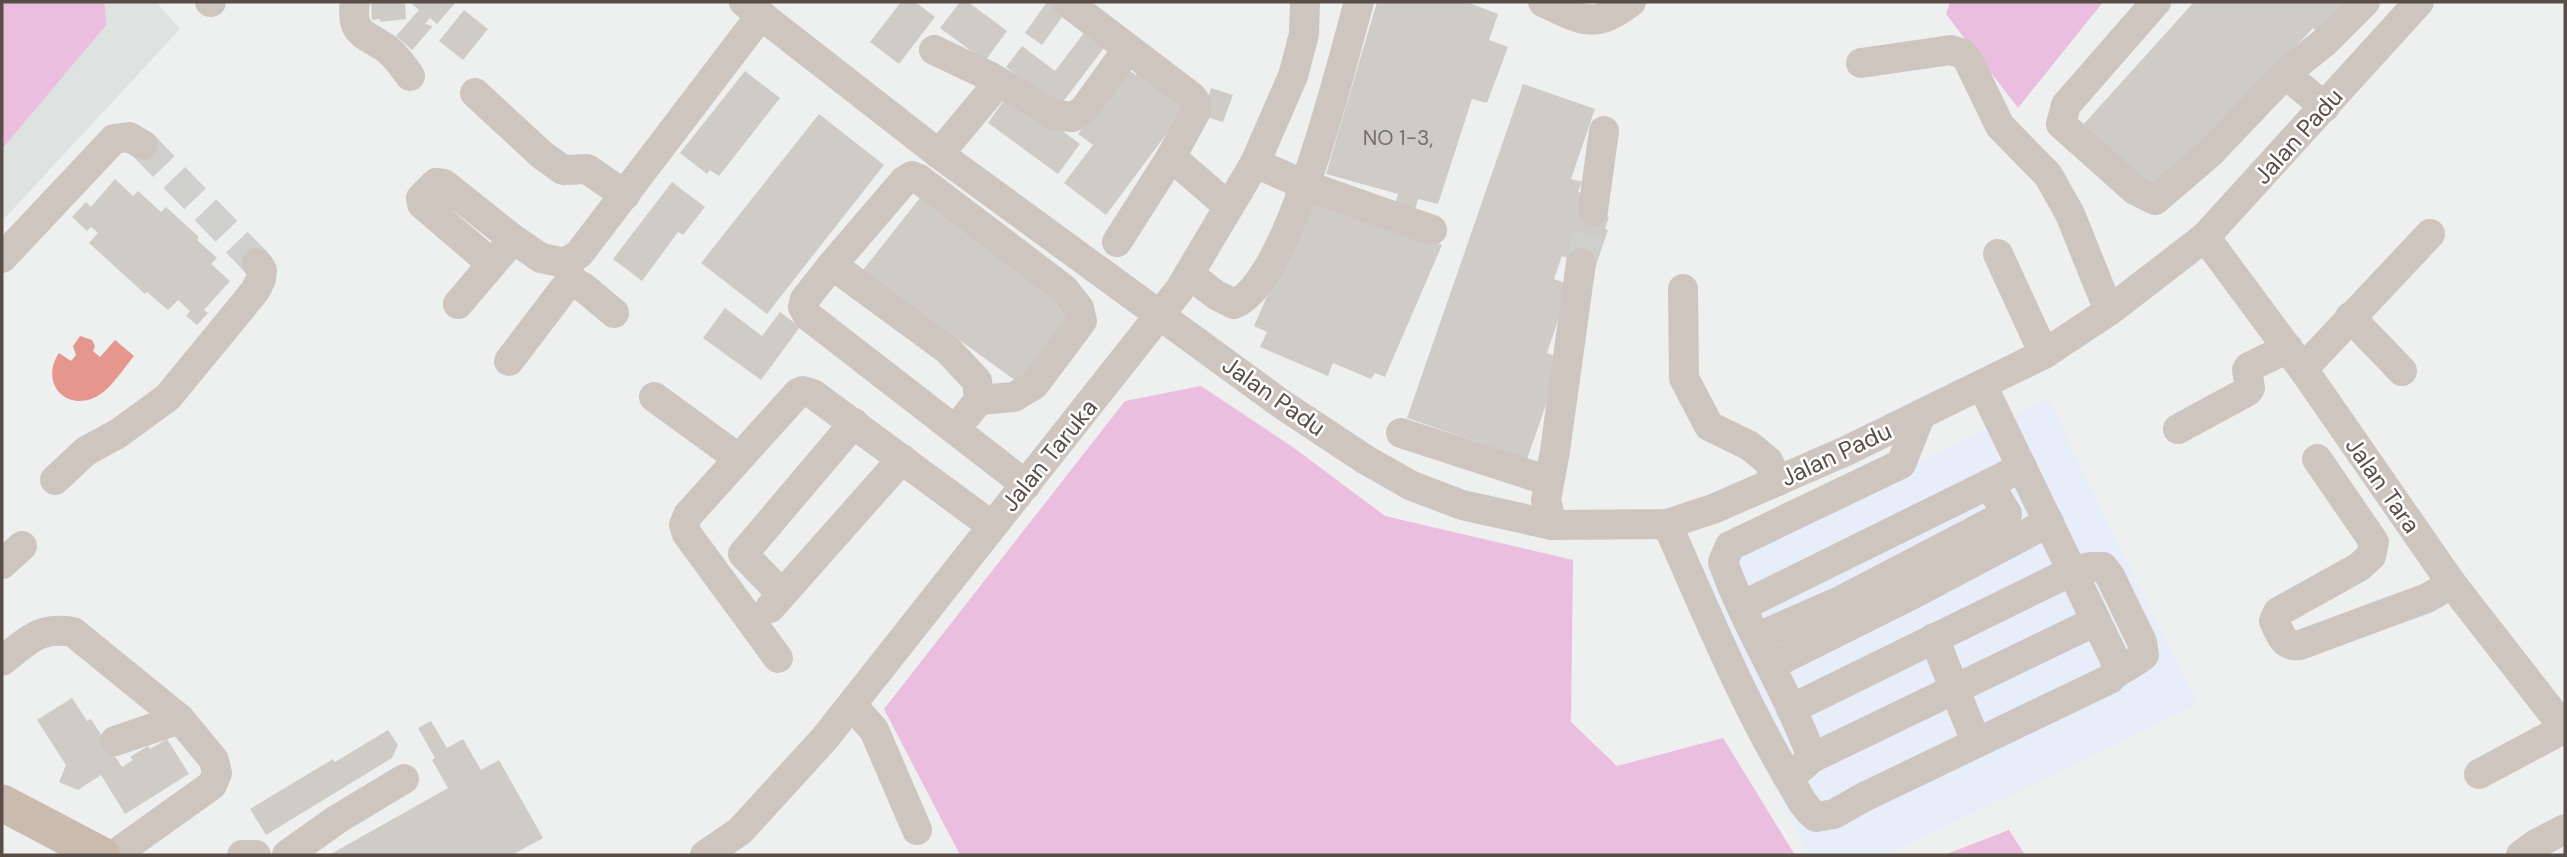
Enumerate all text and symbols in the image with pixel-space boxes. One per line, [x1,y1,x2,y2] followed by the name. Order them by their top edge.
[2247,81,2349,191] street label: Jalan Padu
[1363,124,1433,152] house number: NO 1-3,
[1216,349,1332,443] street label: Jalan Padu
[994,392,1104,518] street label: Jalan Taruka
[1776,415,1896,493] street label: Jalan Padu
[2339,431,2427,539] street label: Jalan Tara

